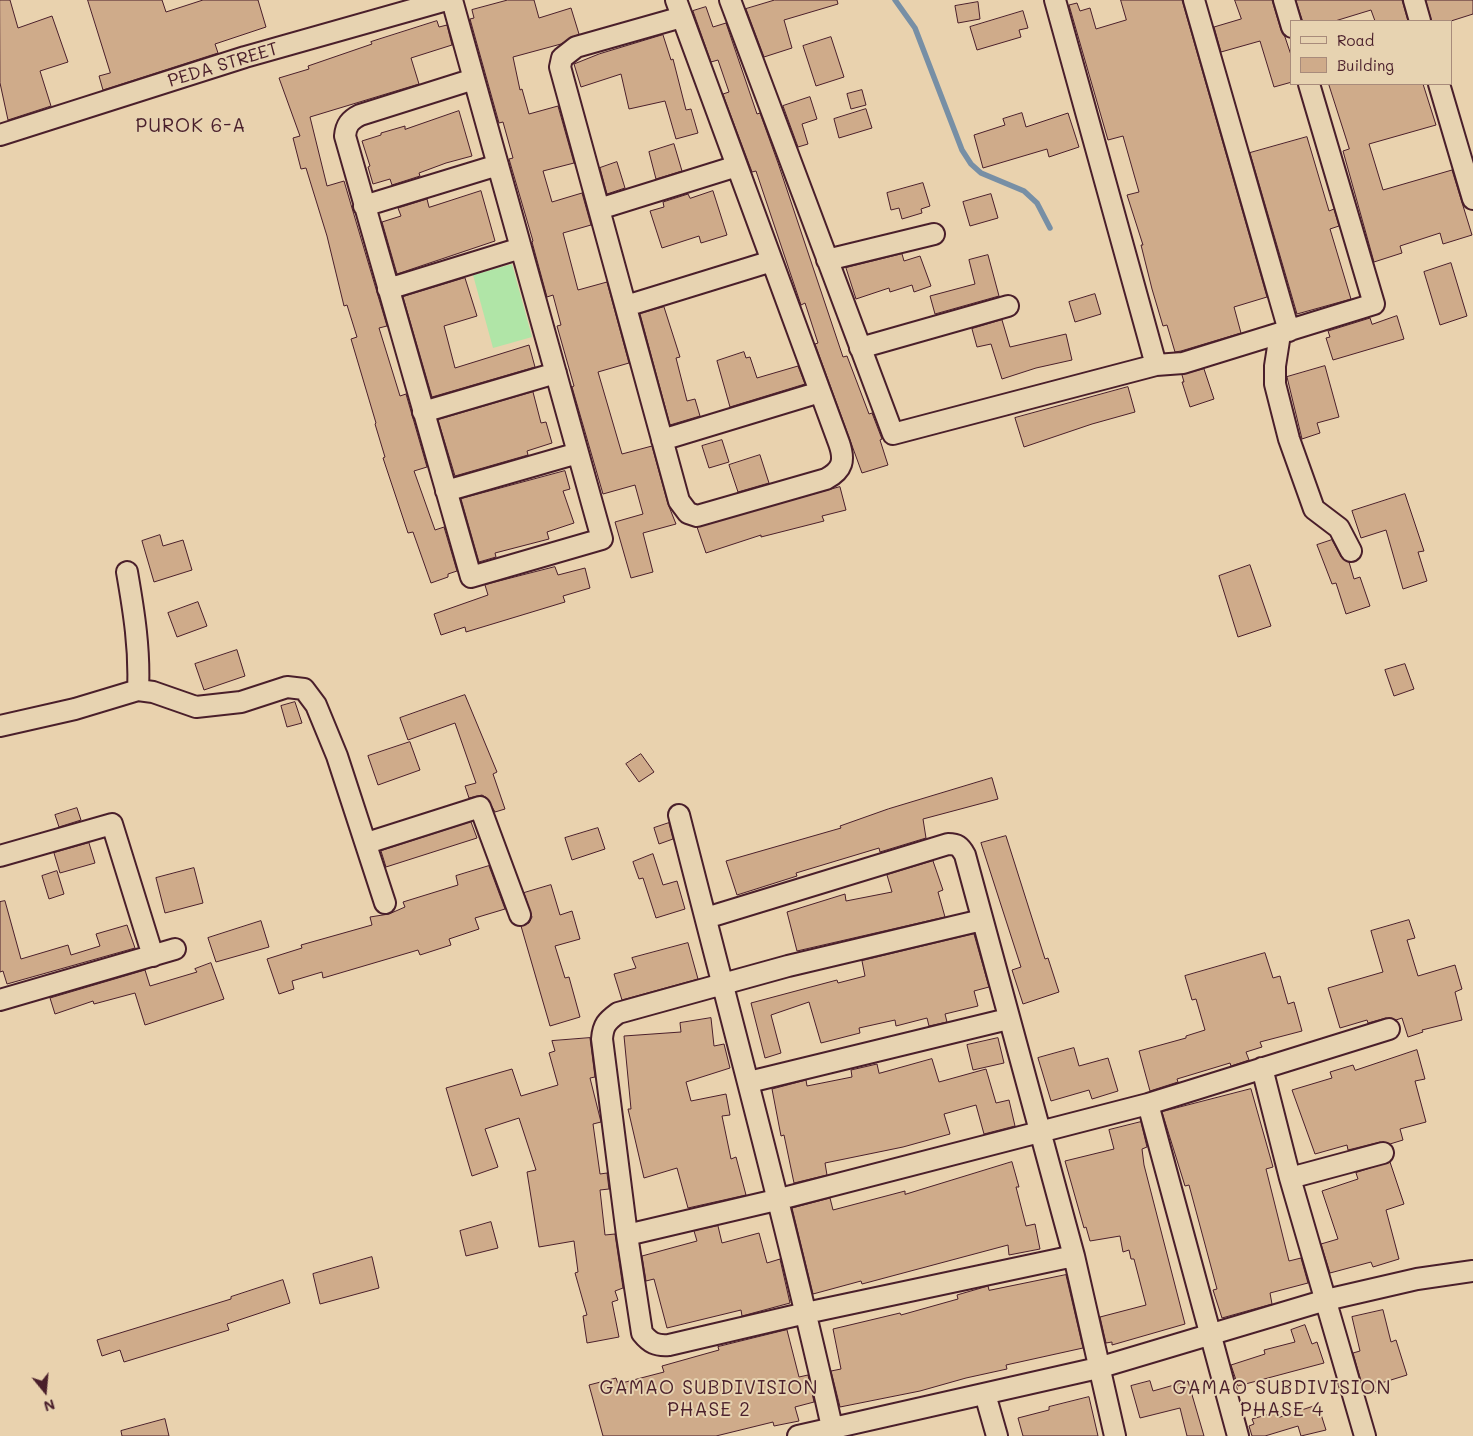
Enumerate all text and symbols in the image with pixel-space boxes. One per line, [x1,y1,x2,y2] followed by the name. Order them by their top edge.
[1290,20,1453,85] legend
[1337,30,1374,50] text: Road
[165,38,281,92] street label: PEDA STREET
[1337,55,1394,75] text: Building
[134,115,248,137] district label: PUROK 6-A
[20,1366,70,1416] north arrow
[597,1377,821,1421] district label: GAMAO SUBDIVISION PHASE 2
[1170,1377,1394,1421] district label: GAMAO SUBDIVISION PHASE 4
[42,1395,57,1416] text: N

